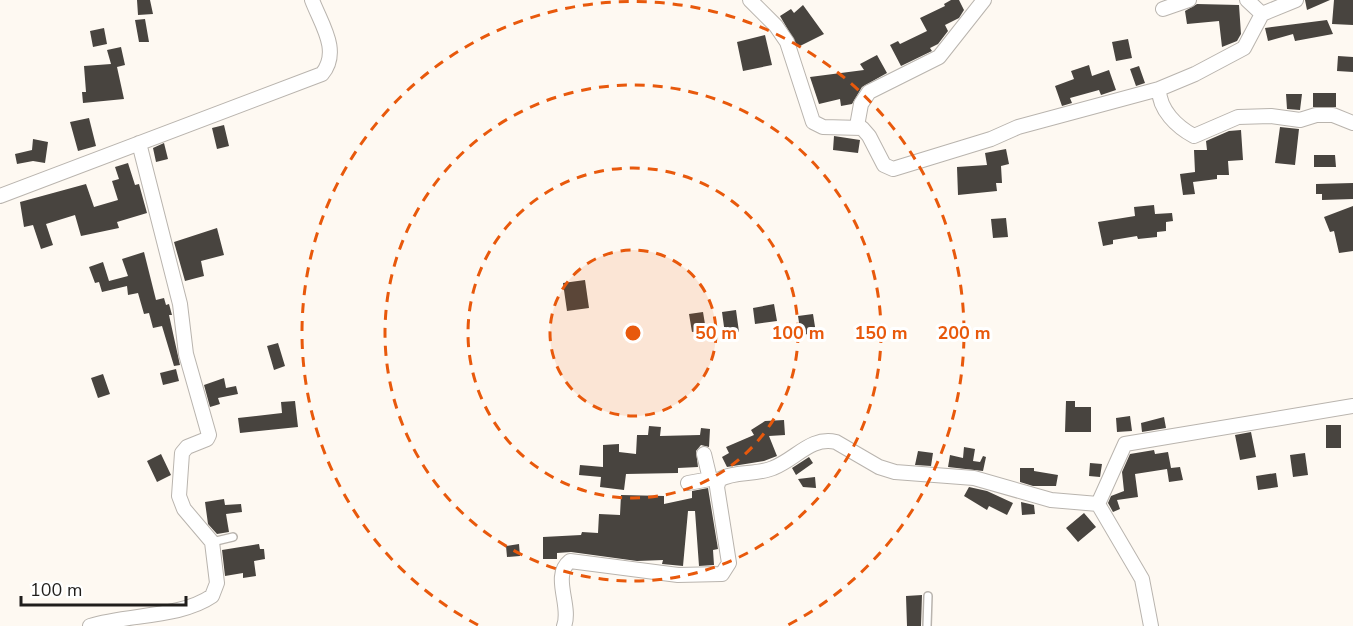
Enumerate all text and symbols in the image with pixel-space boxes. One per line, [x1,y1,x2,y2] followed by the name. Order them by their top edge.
[695,321,737,345] text: 50 m
[771,321,825,345] text: 100 m
[854,321,908,345] text: 150 m
[937,321,991,345] text: 200 m
[623,323,643,343] centre of rings
[21,569,186,607] scale bar
[30,578,82,602] text: 100 m

